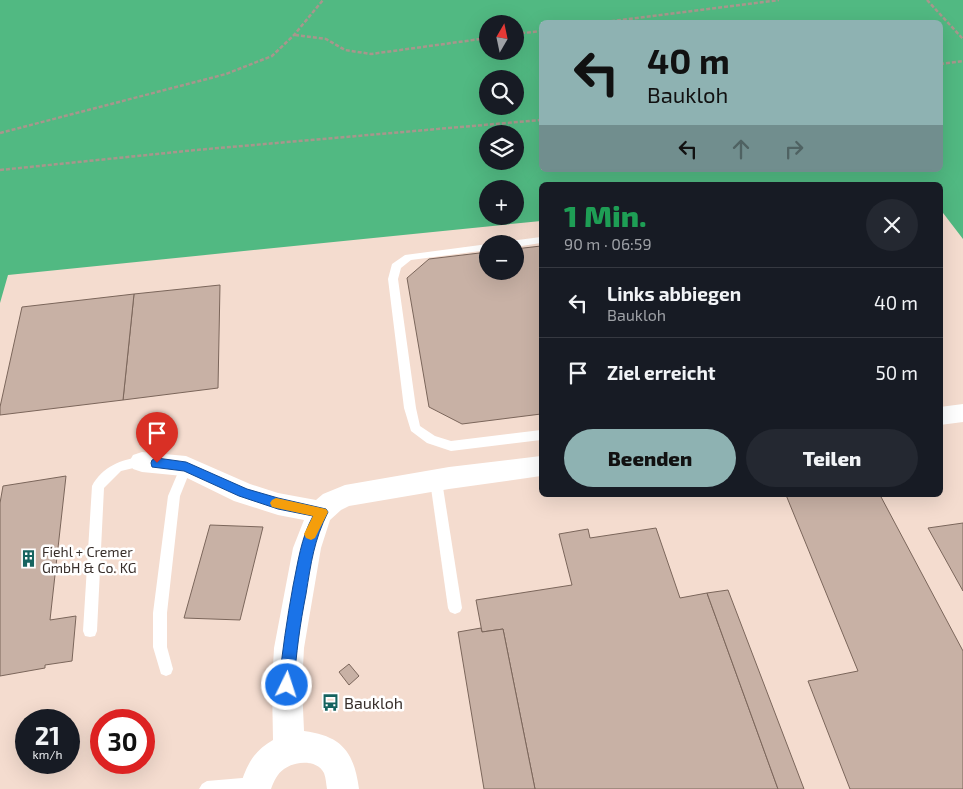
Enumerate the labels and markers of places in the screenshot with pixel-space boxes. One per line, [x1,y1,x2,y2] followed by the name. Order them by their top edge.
[136,412,178,463] pin
[42,543,136,576] place label: Fiehl + Cremer GmbH & Co. KG
[18,549,38,569] building icon: Fiehl + Cremer GmbH & Co. KG
[320,692,340,712] bus stop icon: Baukloh
[344,693,403,712] place label: Baukloh

